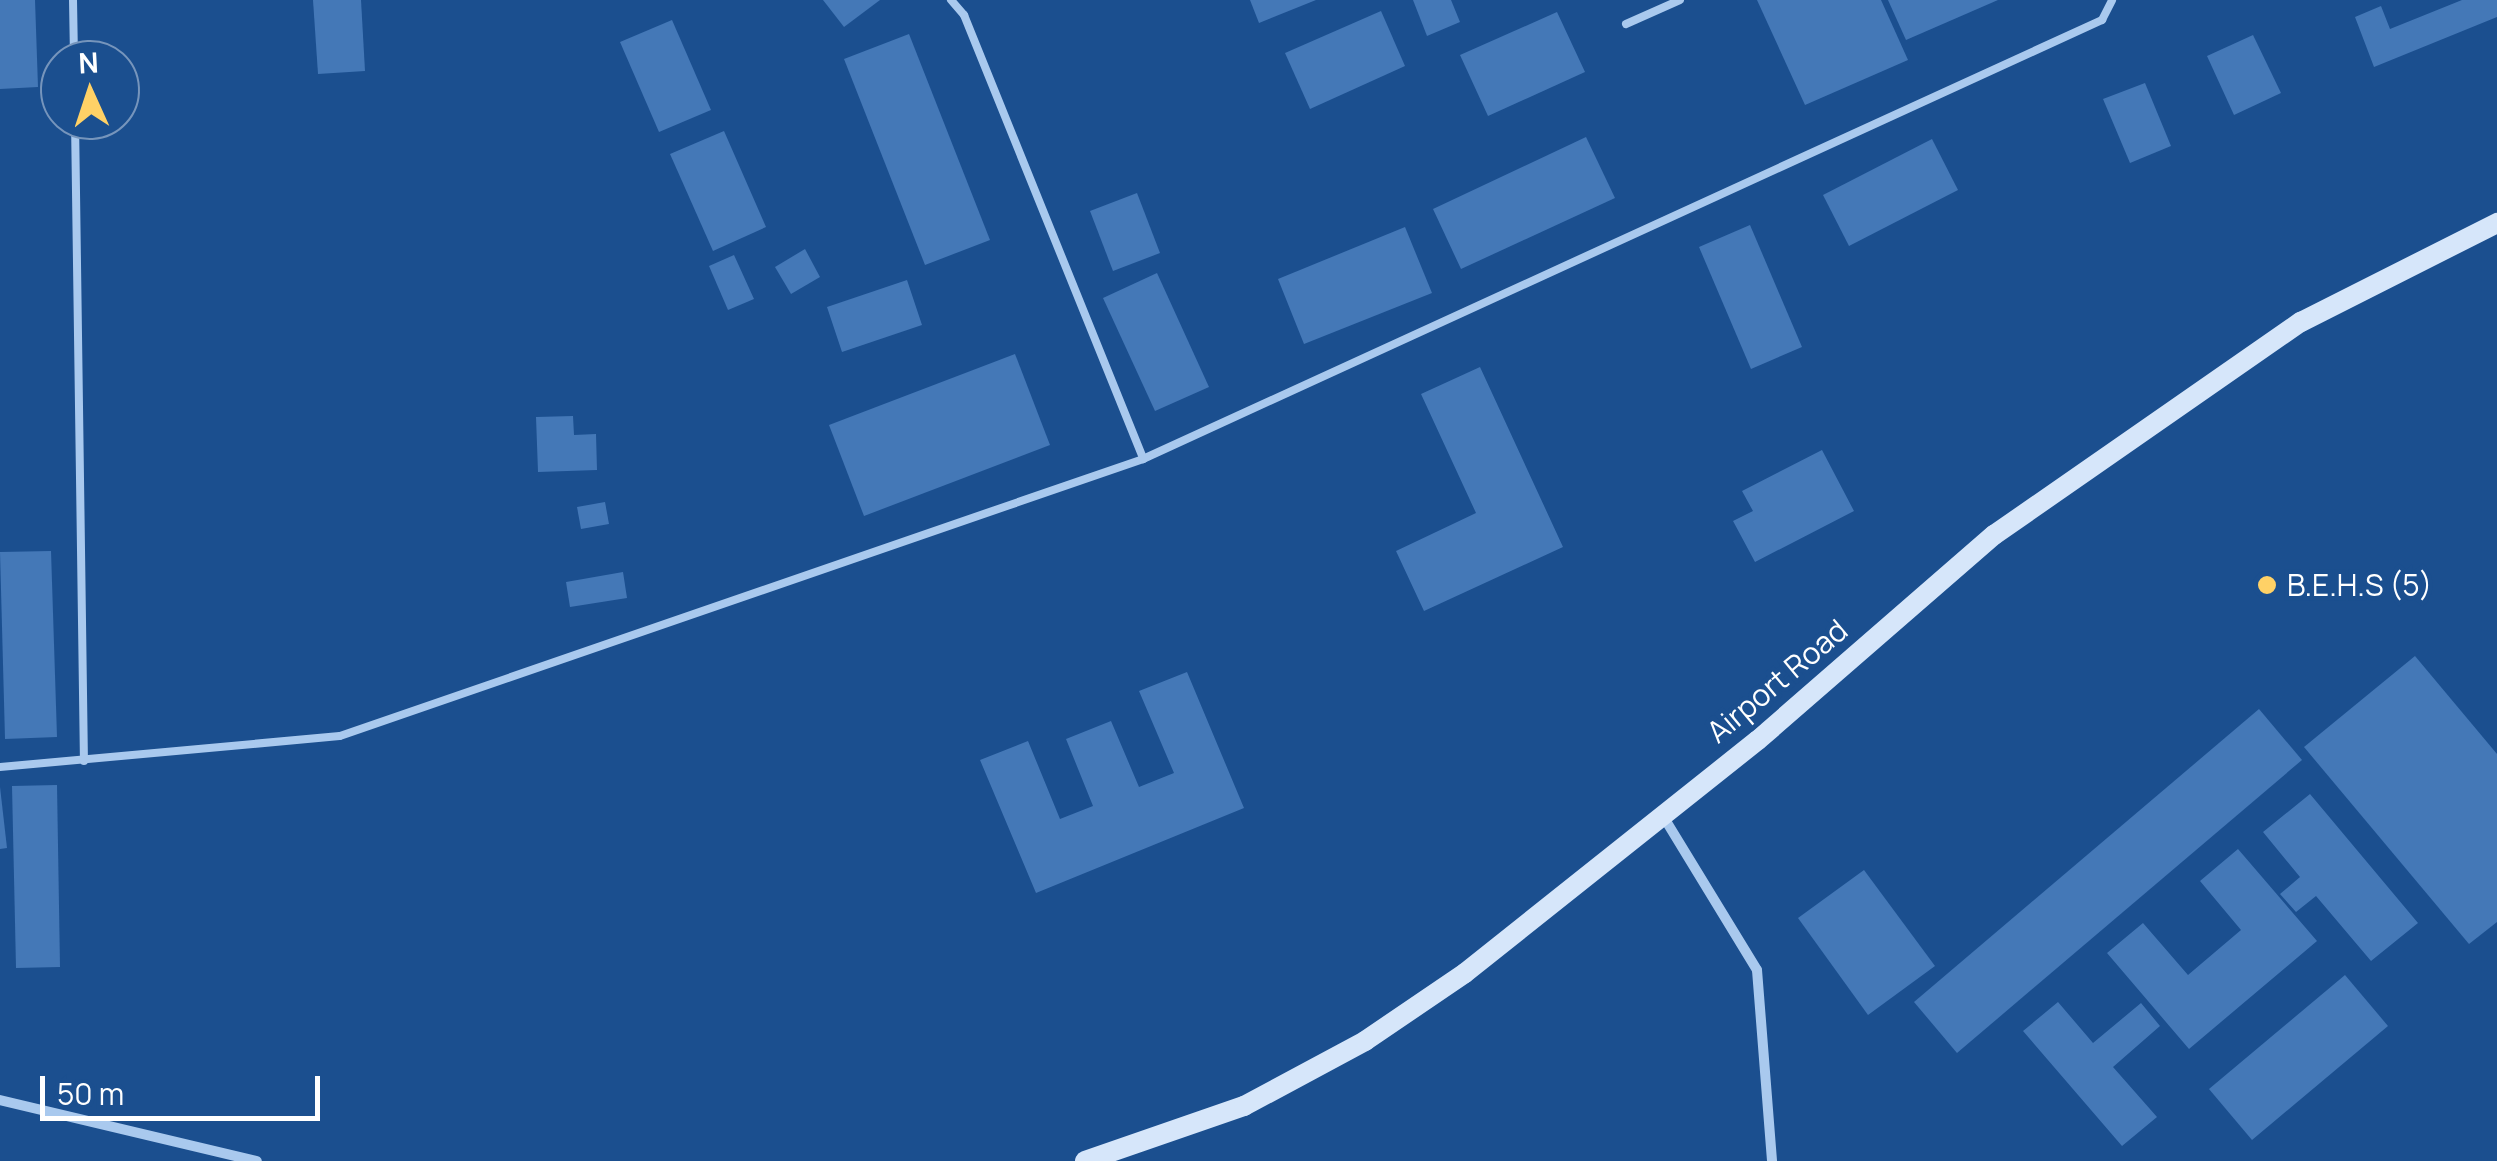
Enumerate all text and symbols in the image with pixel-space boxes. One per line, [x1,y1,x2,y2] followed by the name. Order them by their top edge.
[40,40,140,140] north arrow
[77,43,100,82] text: N
[2287,567,2432,603] place label: B.E.H.S (5)
[2256,574,2278,596] marker: B.E.H.S (5)
[1699,612,1855,750] street label: Airport Road
[45,1056,325,1118] scale bar
[57,1073,124,1114] text: 50 m

